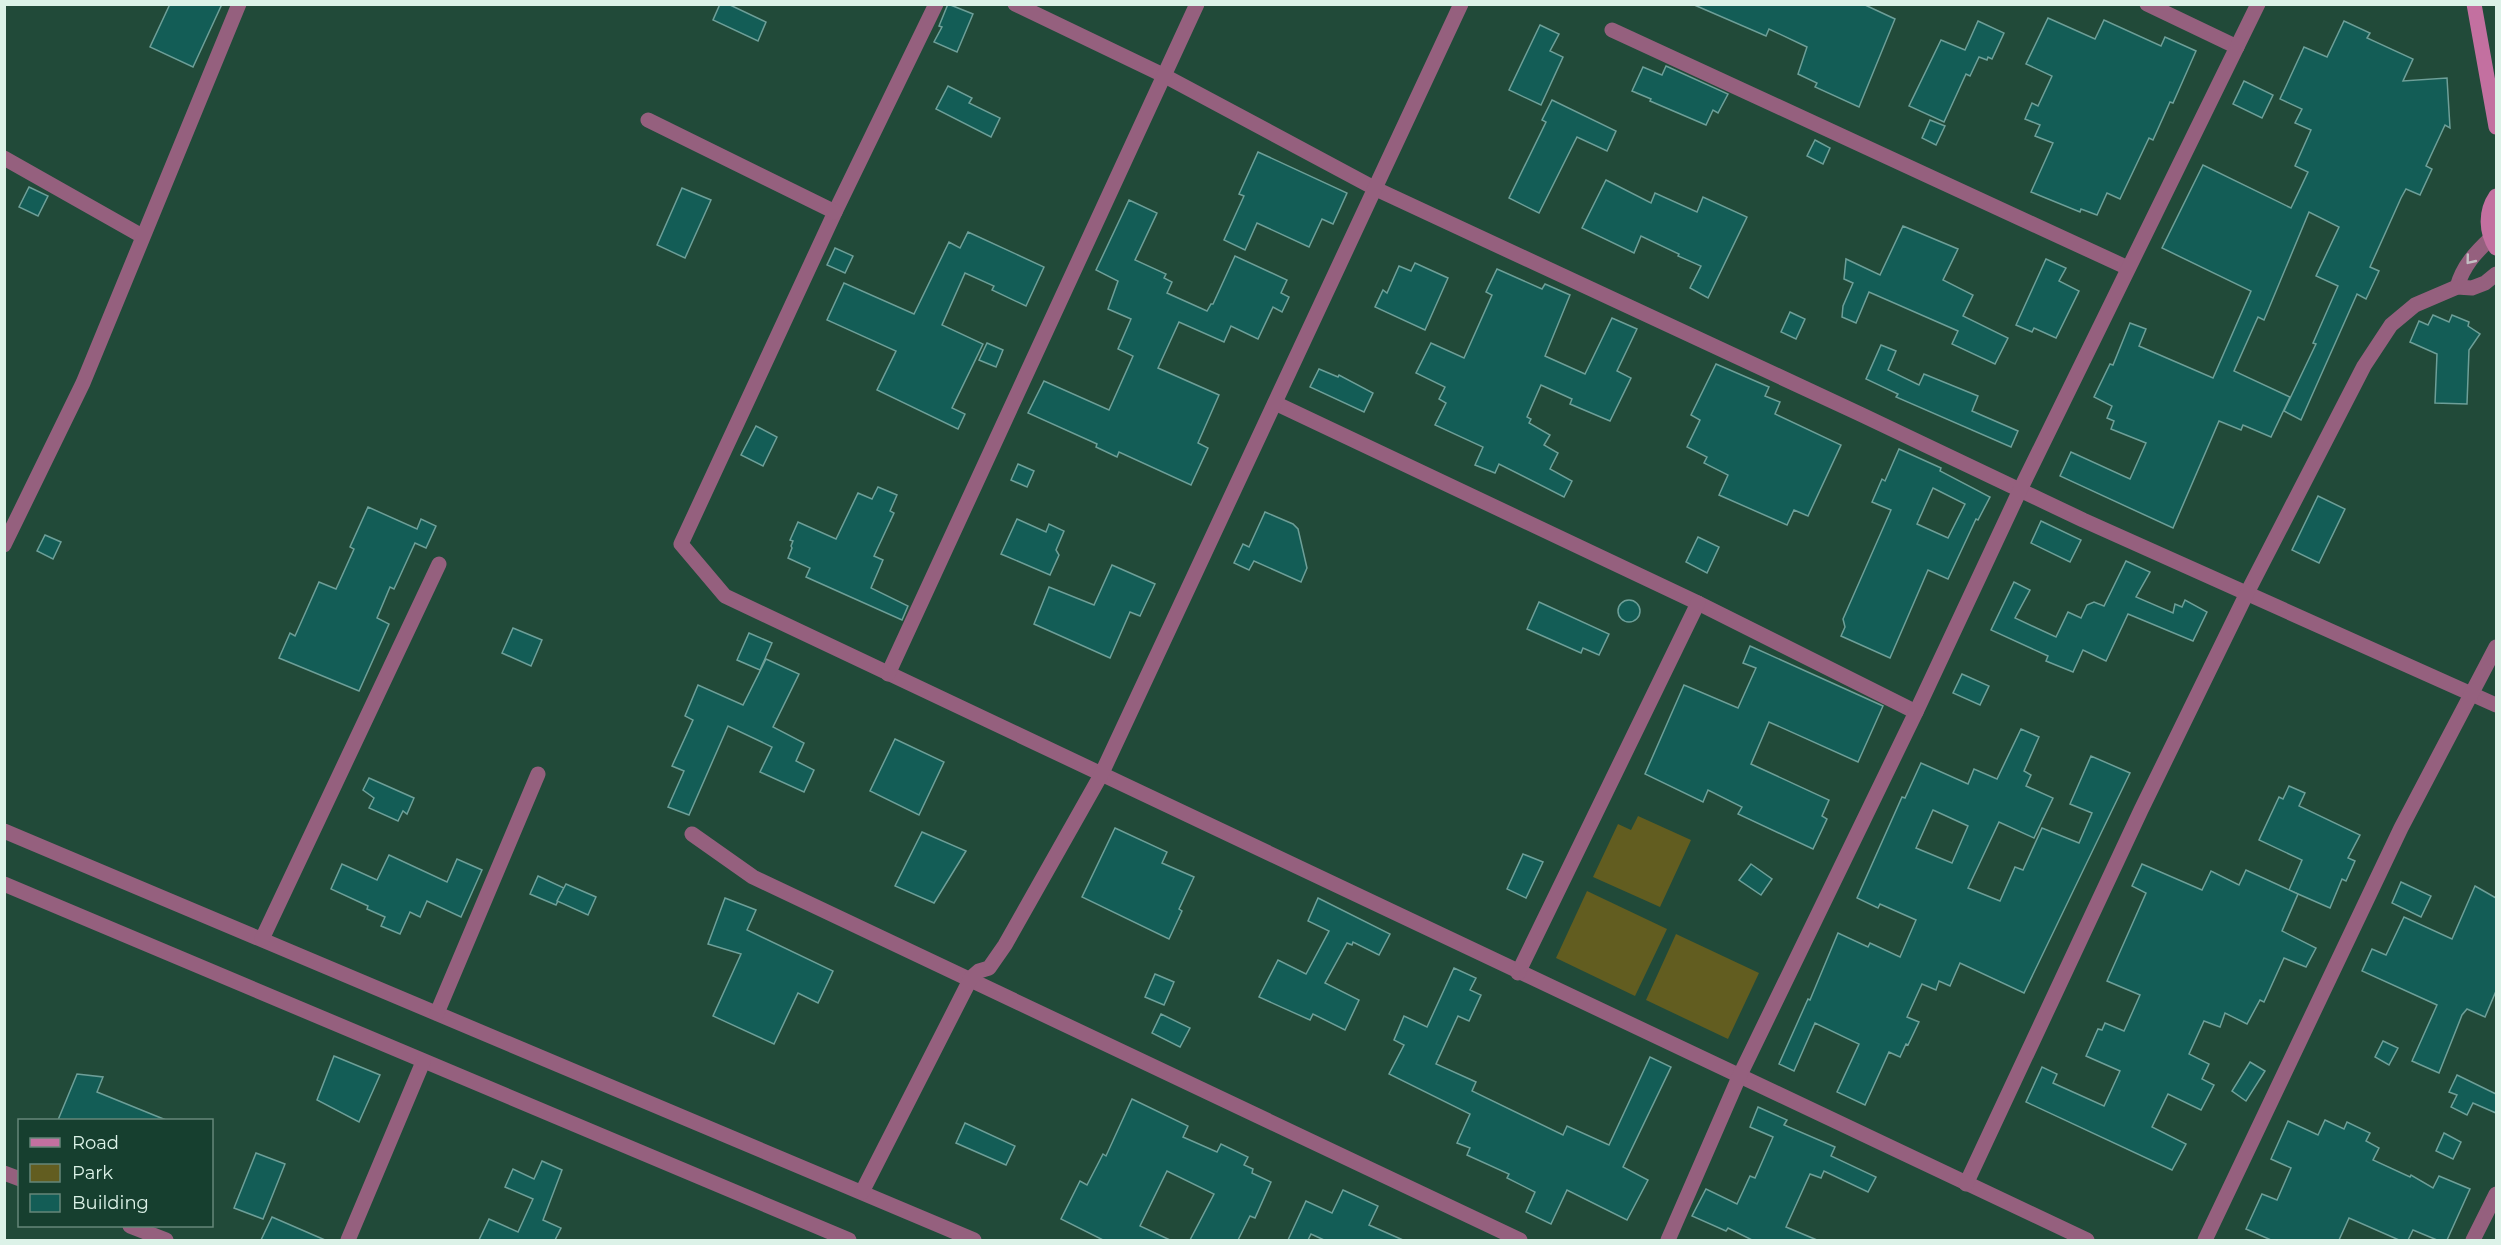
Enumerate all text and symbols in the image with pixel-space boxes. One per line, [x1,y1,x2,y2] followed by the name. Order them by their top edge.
[2467,254,2478,265] one-way arrow
[18,1119,213,1227] legend
[72,1132,119,1154] text: Road
[72,1162,113,1184] text: Park
[72,1192,149,1214] text: Building

